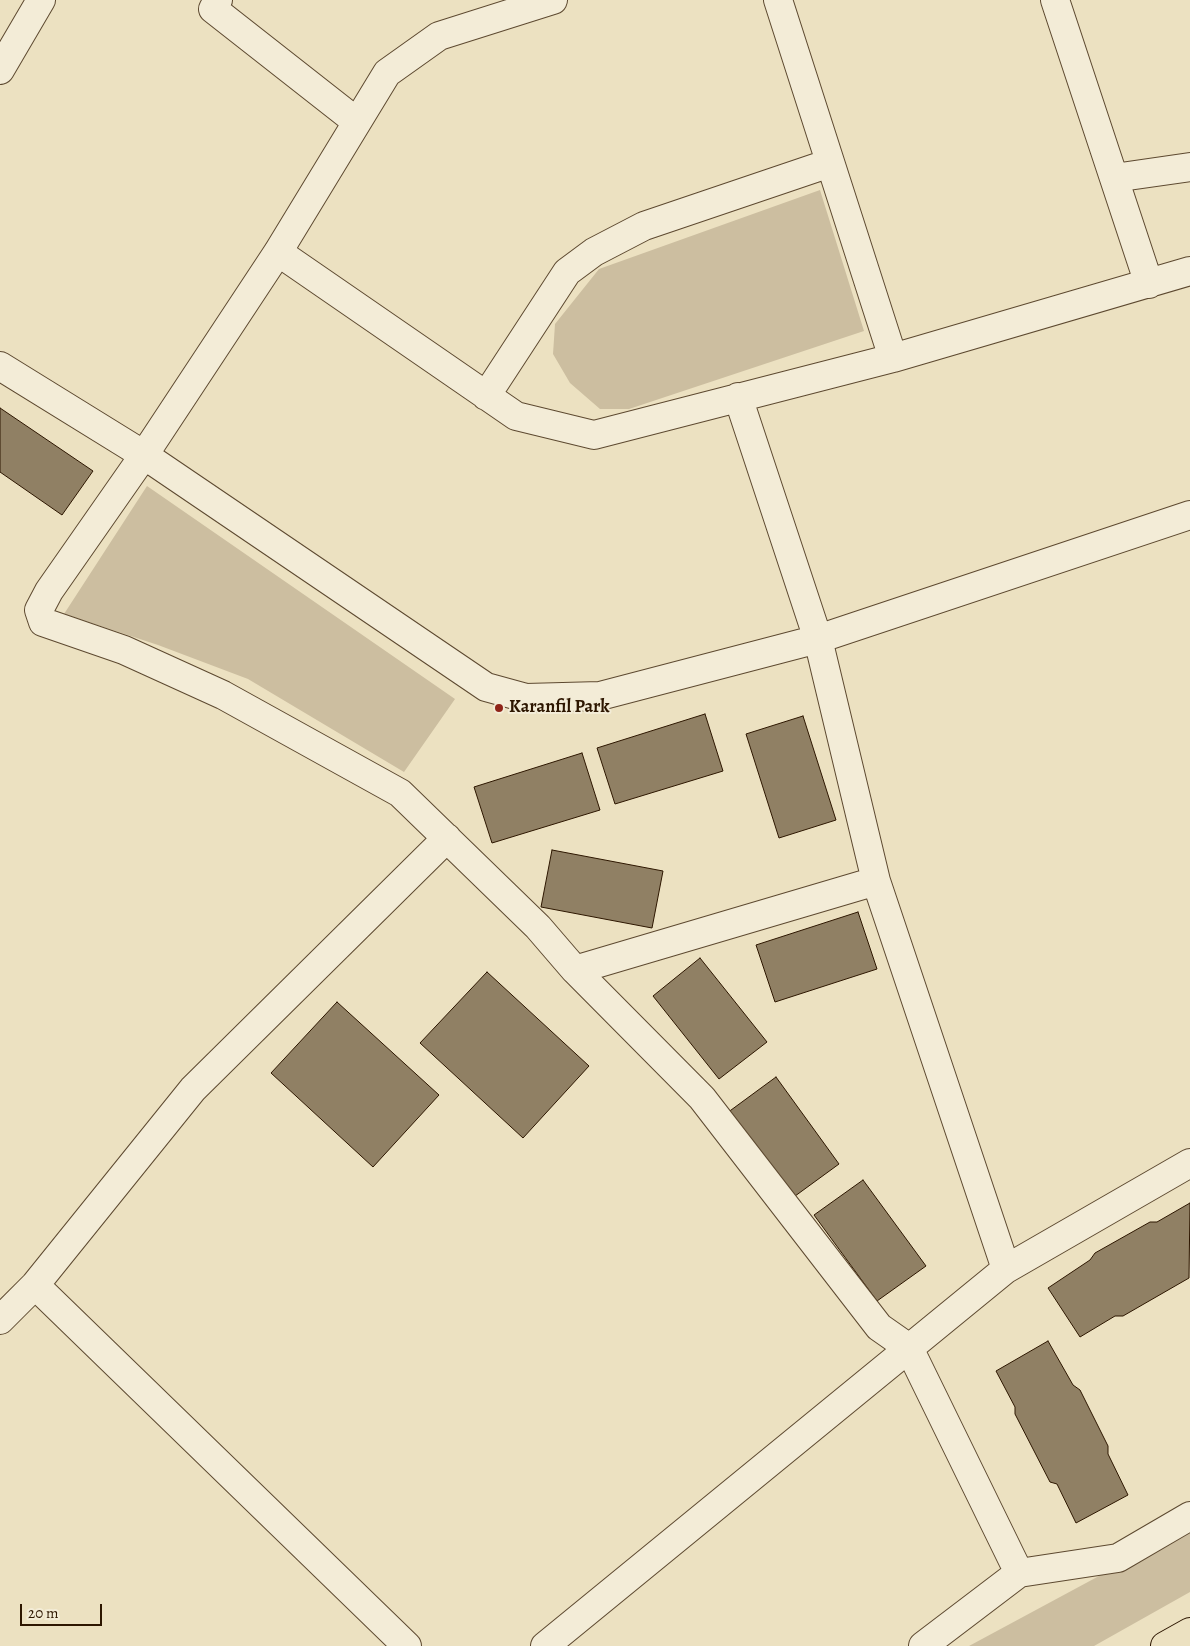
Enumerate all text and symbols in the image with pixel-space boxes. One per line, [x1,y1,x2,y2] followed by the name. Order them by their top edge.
[509,697,610,719] place label: Karanfil Park
[493,702,505,714] marker: Karanfil Park
[22,1594,105,1626] scale bar
[28,1603,59,1623] text: 20 m

